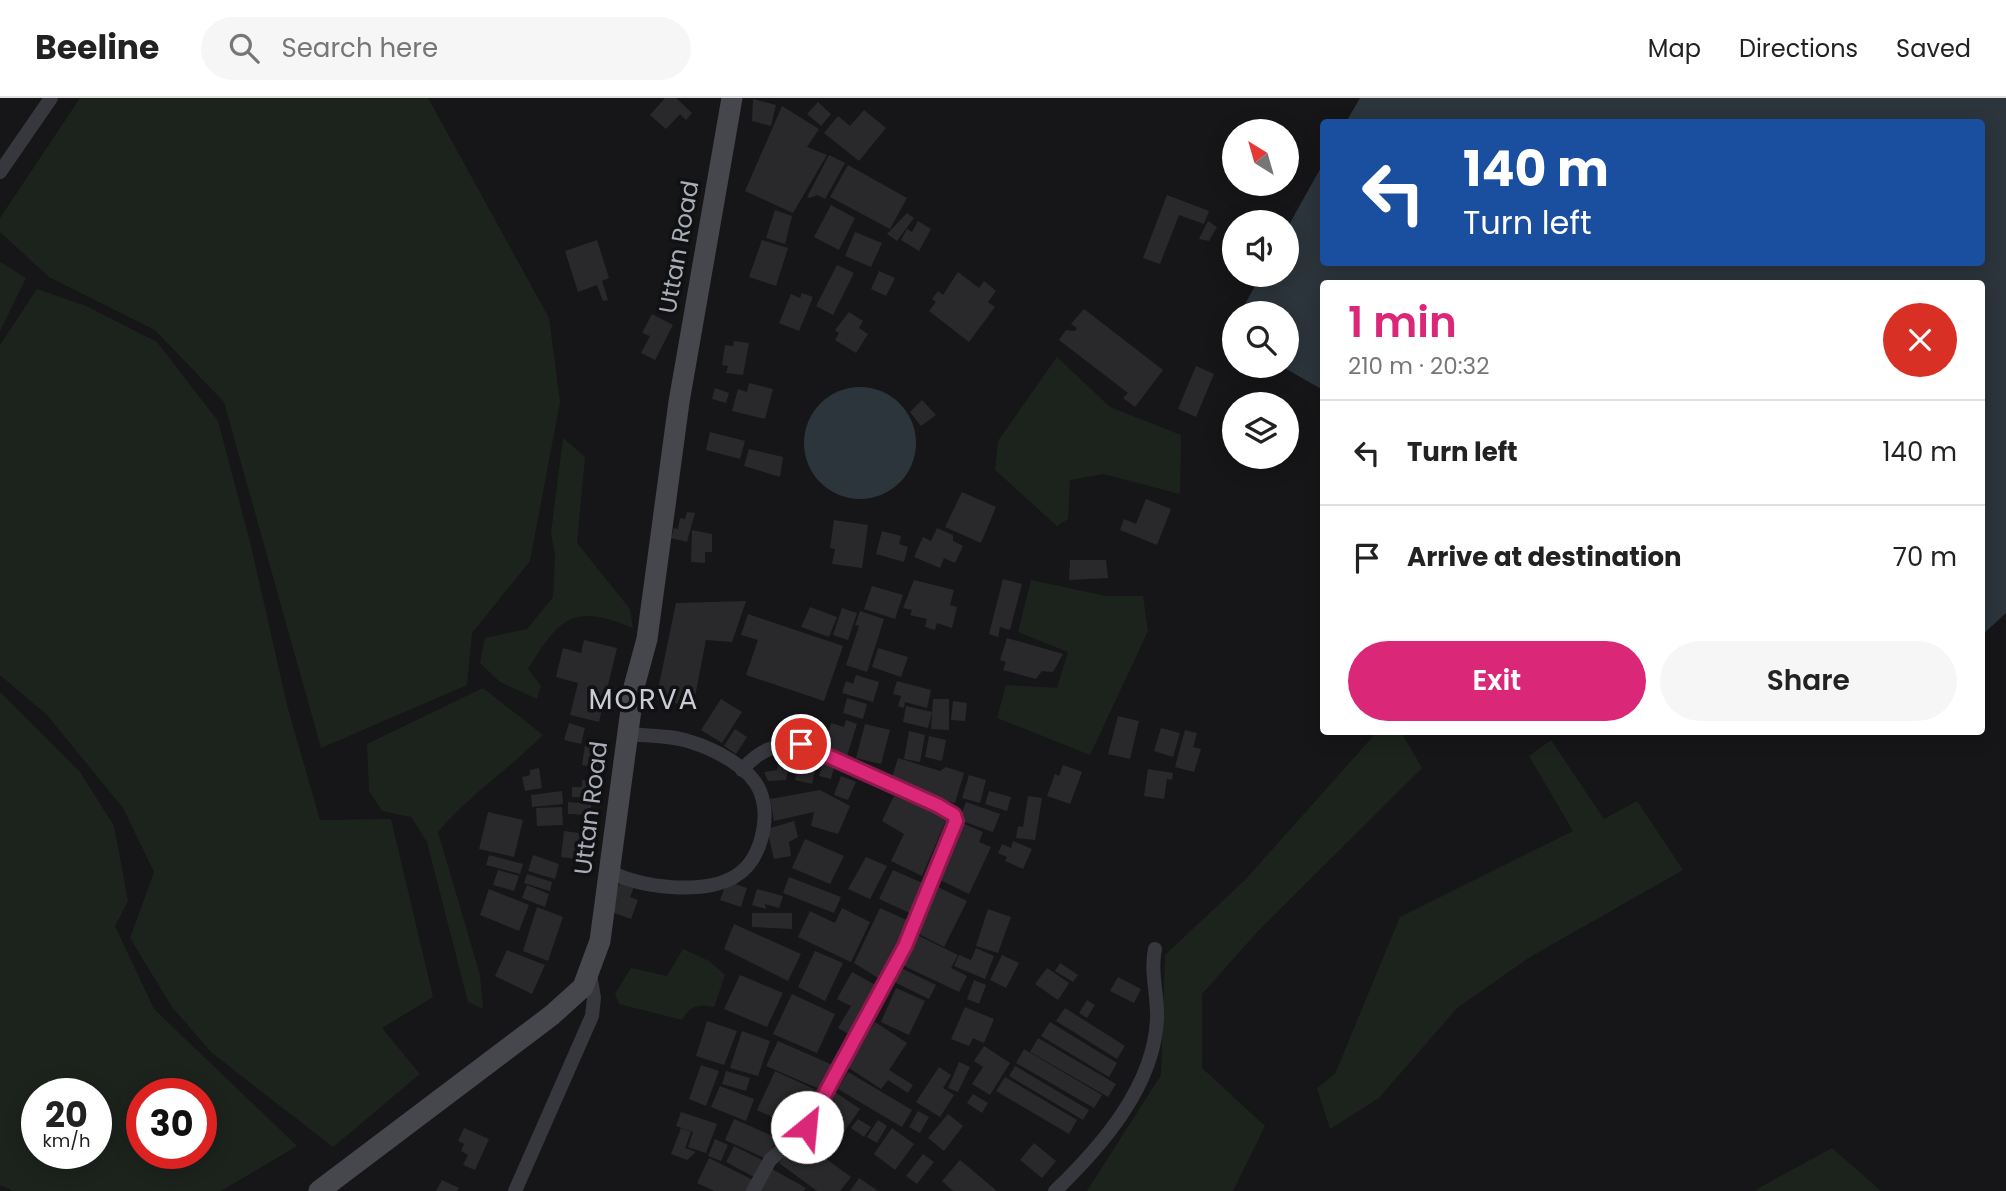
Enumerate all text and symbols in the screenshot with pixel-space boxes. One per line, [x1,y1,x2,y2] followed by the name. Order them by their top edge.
[201,17,691,80] search box
[35,24,159,71] text: Beeline
[225,29,263,67] icon: search
[281,30,438,66] text: Search here
[1648,32,1701,65] text: Map
[1739,32,1858,65] text: Directions
[1896,32,1971,65] text: Saved
[1222,119,1298,196] north arrow
[1222,119,1299,469] map controls
[1463,135,1609,203] text: 140 m
[1348,147,1439,238] icon: left
[651,178,706,316] street label: Uttan Road
[1463,200,1592,245] text: Turn left
[1222,210,1299,287] button: sound
[1348,293,1457,352] text: 1 min
[1222,301,1299,378] button: search
[1883,303,1957,377] button: close
[1348,350,1489,382] text: 210 m · 20:32
[1222,392,1299,469] button: layers
[1348,434,1386,472] icon: left
[1407,434,1518,470] text: Turn left
[1882,434,1957,470] text: 140 m
[1348,539,1386,577] icon: arrive
[1407,539,1682,575] text: Arrive at destination
[1893,539,1957,575] text: 70 m
[1348,641,1646,721] button: Exit
[1660,641,1957,721] button: Share
[589,680,699,719] district label: MORVA
[771,714,831,774] pin
[782,725,820,763] icon: arrive
[566,739,615,876] street label: Uttan Road
[126,1078,217,1169] speed limit sign: 30
[45,1090,88,1139] text: 20
[770,1090,844,1164] position arrow
[43,1128,90,1153] text: km/h

